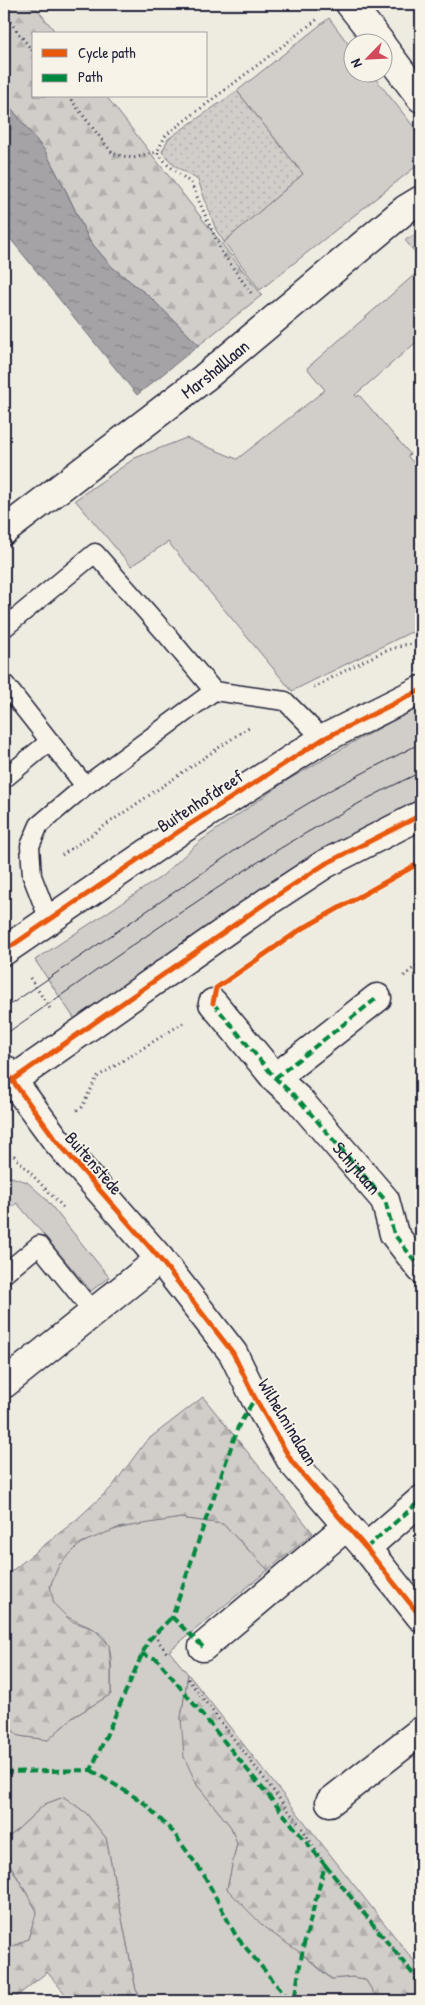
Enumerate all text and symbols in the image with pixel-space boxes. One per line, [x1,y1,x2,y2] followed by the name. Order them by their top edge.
[32,32,208,98] legend
[342,32,392,82] north arrow
[78,42,136,63] text: Cycle path
[345,56,366,71] text: N
[78,66,103,87] text: Path
[175,333,254,404] street label: Marshalllaan
[152,764,248,838] street label: Buitenhofdreef
[60,1126,128,1200] street label: Buitenstede
[327,1136,387,1199] street label: Schijflaan
[252,1374,324,1470] street label: Wilhelminalaan

